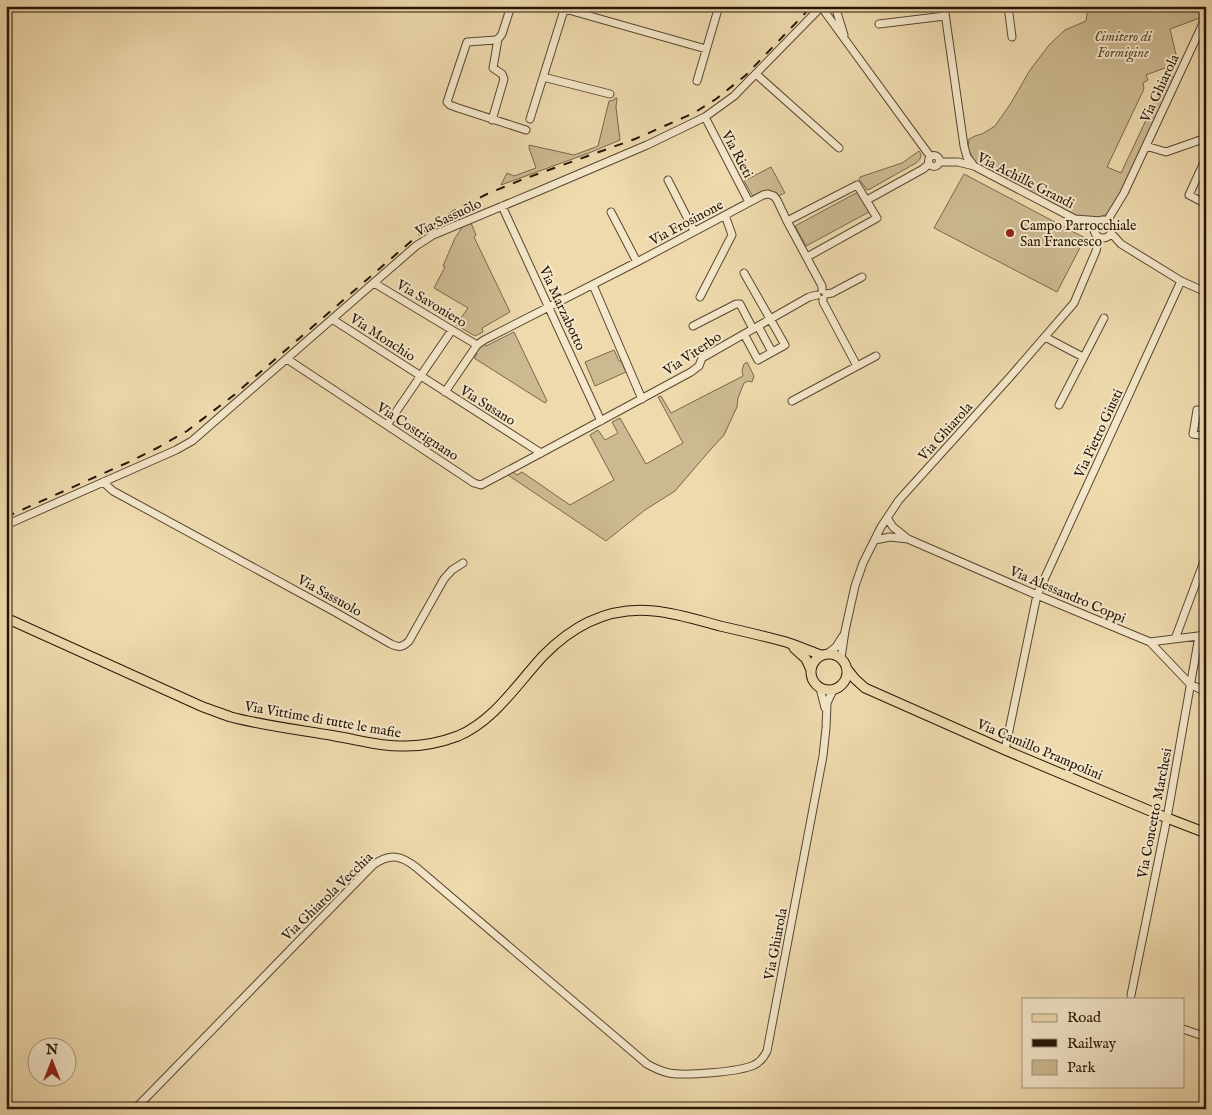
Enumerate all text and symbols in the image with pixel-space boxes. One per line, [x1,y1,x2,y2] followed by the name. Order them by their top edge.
[1094,28,1153,63] park label: Cimitero di Formigine
[1136,51,1184,126] street label: Via Ghiarola
[717,127,757,182] street label: Via Rieti
[973,148,1077,213] street label: Via Achille Grandi
[411,195,485,242] street label: Via Sassuolo
[646,196,727,250] street label: Via Frosinone
[1020,217,1137,251] place label: Campo Parrocchiale San Francesco
[1004,227,1016,239] marker: Campo Parrocchiale San Francesco
[534,262,590,354] street label: Via Marzabotto
[392,275,470,332] street label: Via Savoniero
[345,309,419,366] street label: Via Monchio
[659,328,725,380] street label: Via Viterbo
[455,381,519,430] street label: Via Susano
[1070,386,1128,482] street label: Via Pietro Giusti
[372,398,462,465] street label: Via Costrignano
[914,398,977,466] street label: Via Ghiarola
[1006,562,1129,628] street label: Via Alessandro Coppi
[293,570,365,621] street label: Via Sassuolo
[242,697,403,743] street label: Via Vittime di tutte le mafie
[973,715,1105,785] street label: Via Camillo Prampolini
[1133,746,1177,881] street label: Via Concetto Marchesi
[278,848,378,946] street label: Via Ghiarola Vecchia
[760,906,792,983] street label: Via Ghiarola
[1022,998,1184,1088] legend
[1067,1008,1102,1027] text: Road
[1067,1034,1117,1053] text: Railway
[28,1038,78,1088] north arrow
[45,1041,58,1059] text: N
[1067,1058,1097,1077] text: Park

